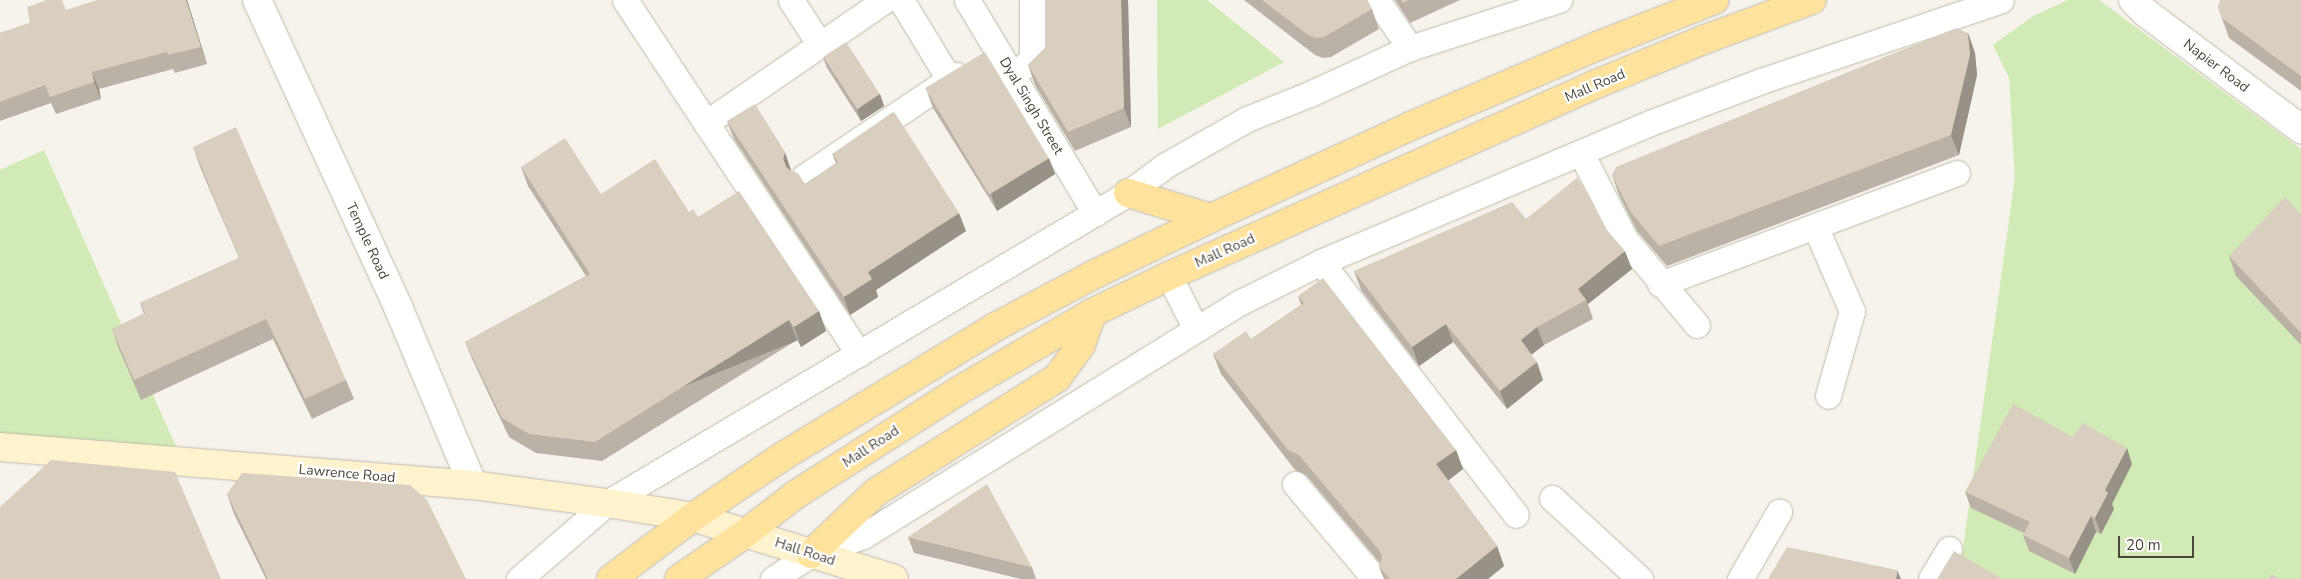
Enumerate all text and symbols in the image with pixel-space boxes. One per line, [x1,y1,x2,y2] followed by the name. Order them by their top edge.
[2180,36,2252,96] street label: Napier Road
[995,54,1067,158] street label: Dyal Singh Street
[1562,66,1628,106] street label: Mall Road
[342,200,392,282] street label: Temple Road
[1192,230,1258,272] street label: Mall Road
[840,423,902,471] street label: Mall Road
[298,461,396,487] street label: Lawrence Road
[2121,526,2197,558] scale bar
[773,534,837,570] street label: Hall Road
[2126,535,2161,555] text: 20 m

